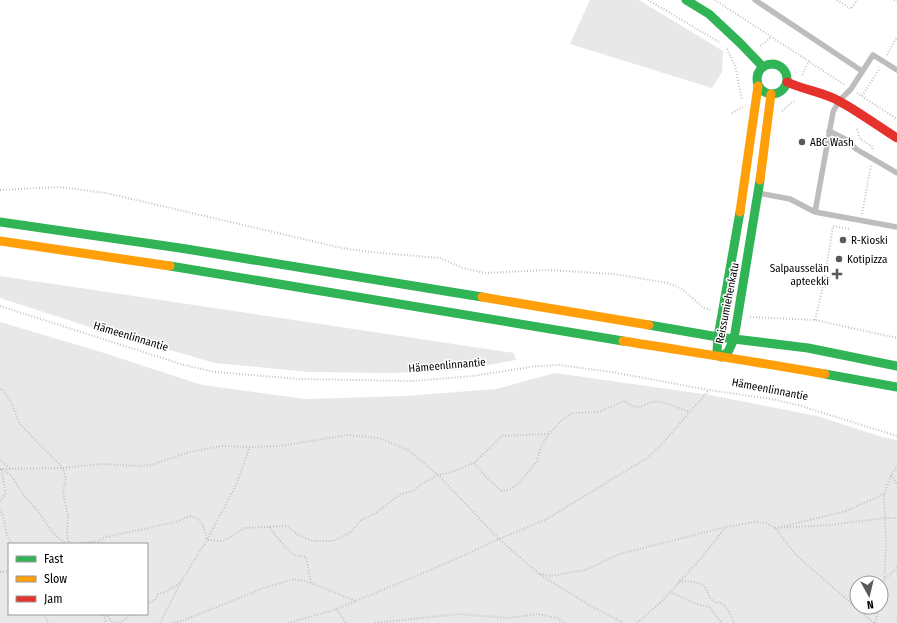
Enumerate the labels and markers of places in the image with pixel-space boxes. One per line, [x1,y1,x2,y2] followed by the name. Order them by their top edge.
[810,136,854,149] place label: ABC Wash
[797,137,807,147] marker: ABC Wash
[851,234,888,247] place label: R-Kioski
[838,235,848,245] marker: R-Kioski
[847,253,887,266] place label: Kotipizza
[834,254,844,264] marker: Kotipizza
[770,262,829,288] place label: Salpausselän apteekki
[832,269,842,279] marker: Salpausselän apteekki

